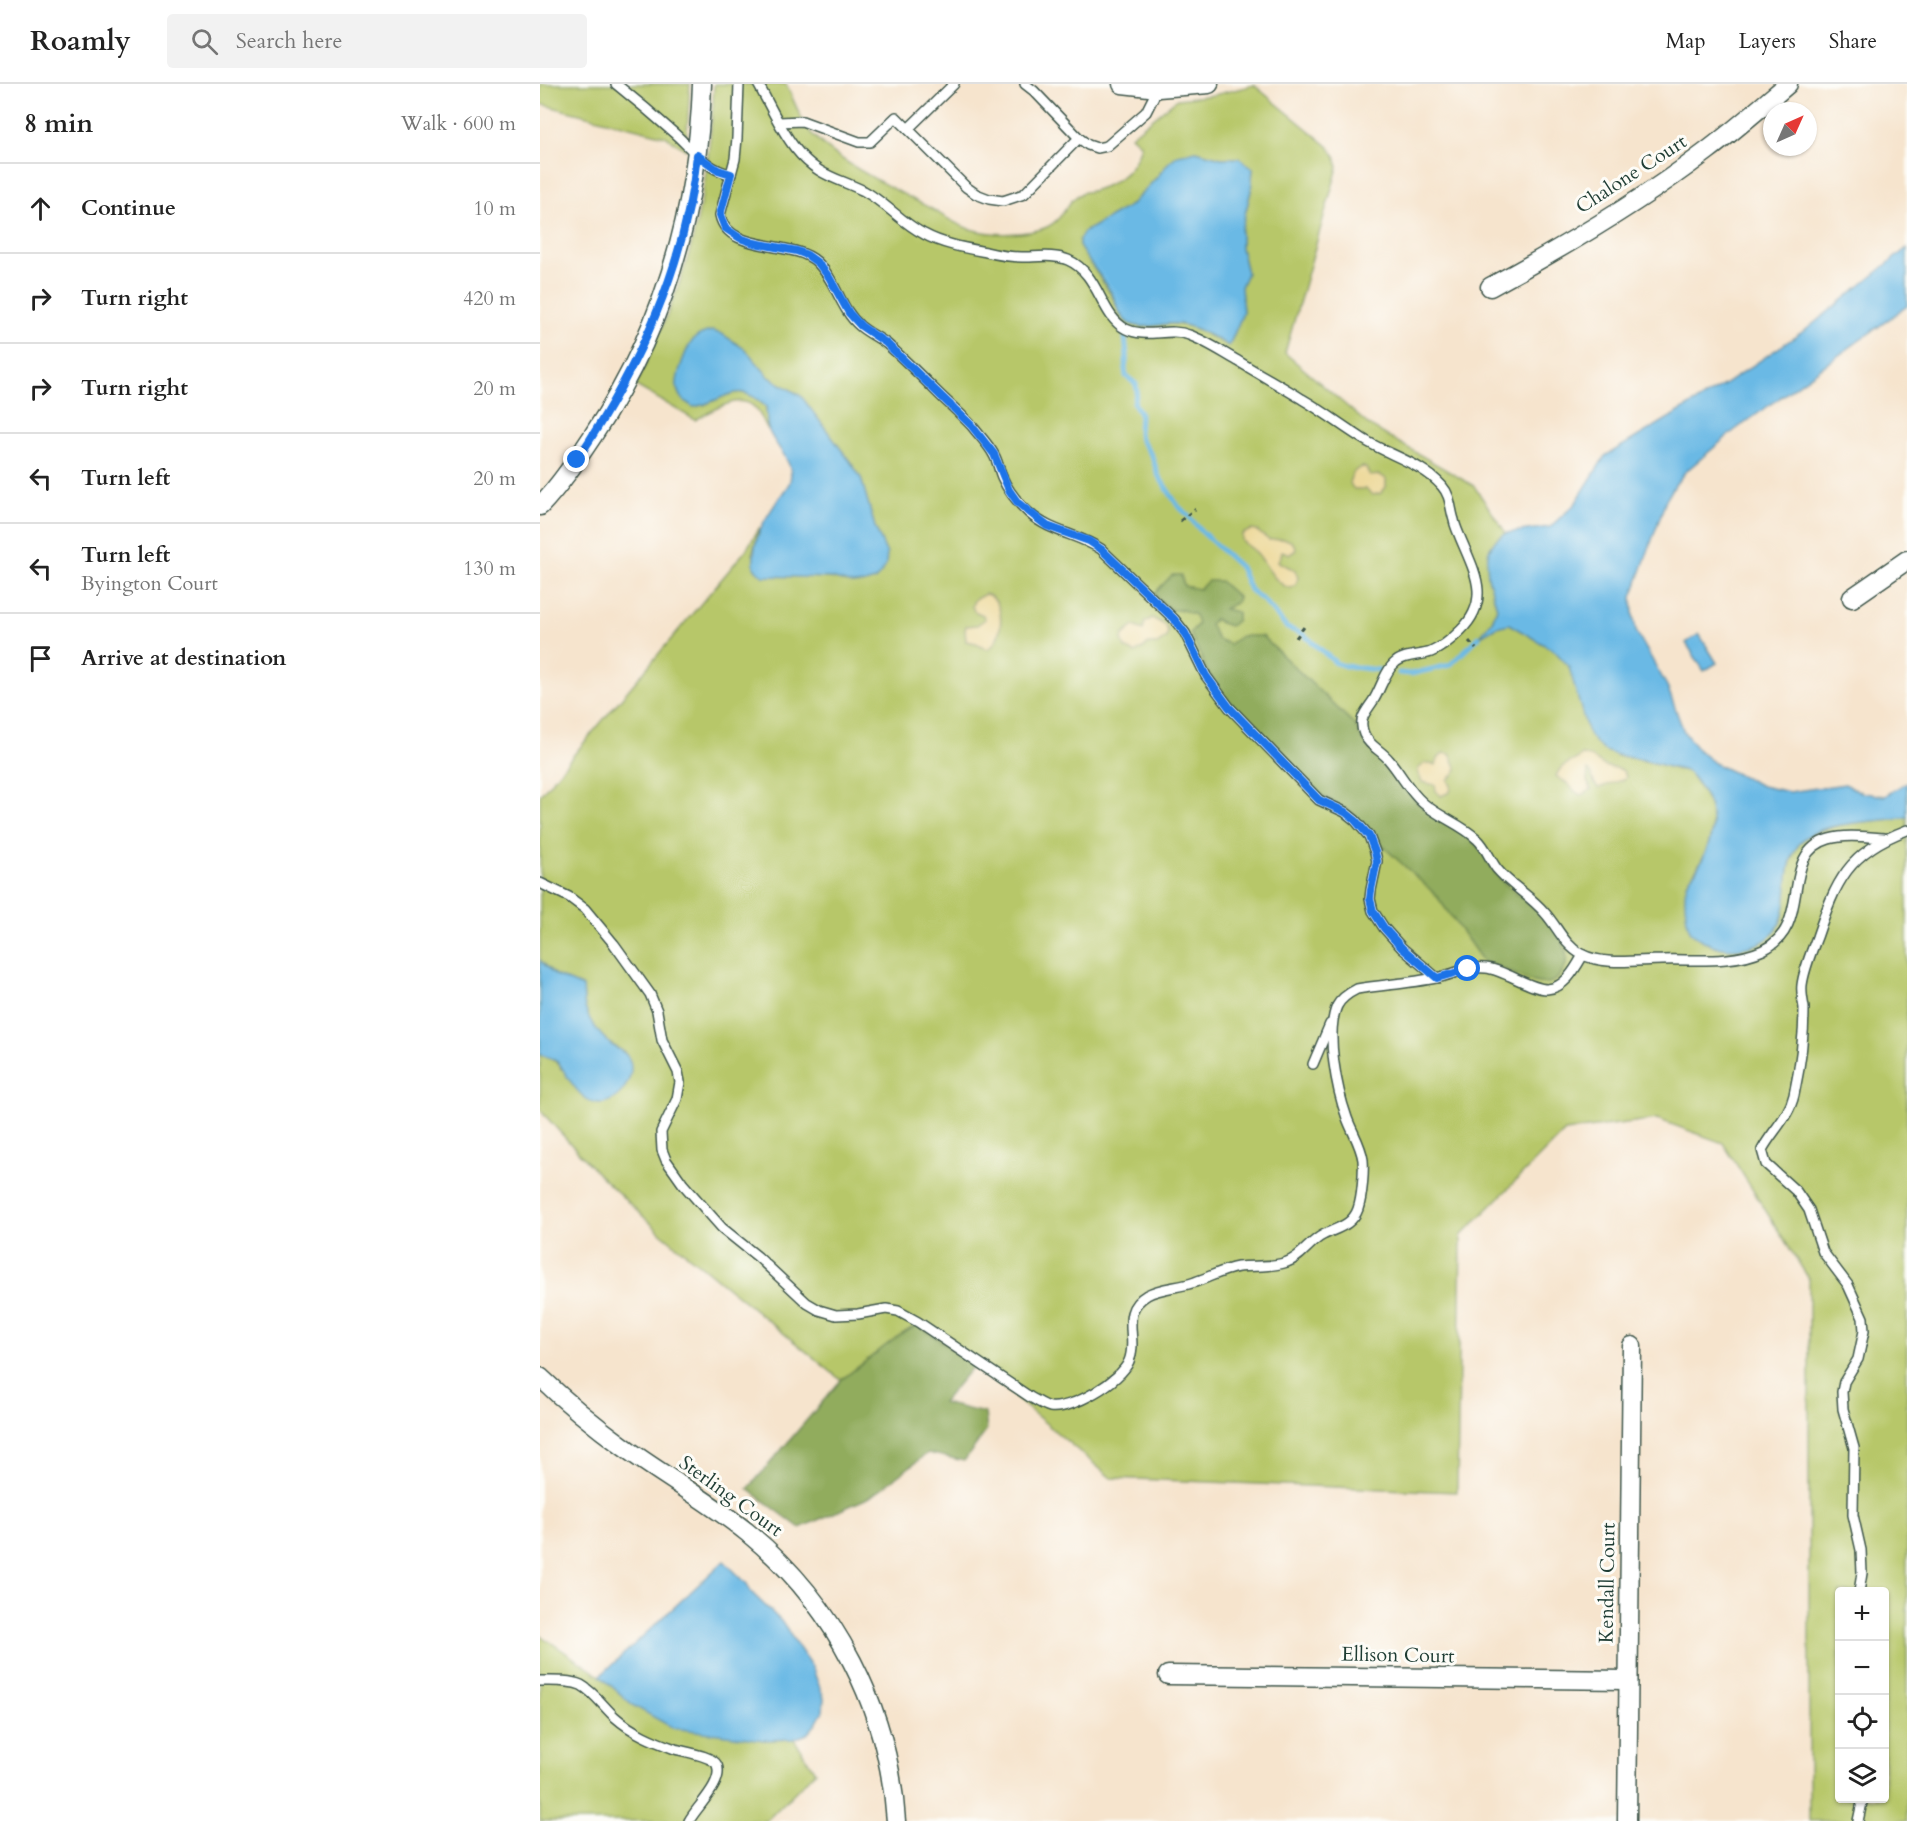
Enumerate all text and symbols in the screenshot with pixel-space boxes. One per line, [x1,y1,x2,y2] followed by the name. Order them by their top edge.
[167,14,587,68] search box
[30,22,131,60] text: Roamly
[188,25,221,58] icon: search
[236,26,342,56] text: Search here
[1666,27,1706,56] text: Map
[1739,27,1796,56] text: Layers
[1829,27,1877,56] text: Share
[1763,102,1817,156] north arrow
[24,106,93,141] text: 8 min
[401,110,516,137] text: Walk · 600 m
[1570,128,1692,220] street label: Chalone Court
[24,192,57,225] icon: ahead
[81,193,176,223] text: Continue
[473,195,516,222] text: 10 m
[24,282,57,315] icon: right
[81,283,188,313] text: Turn right
[463,285,516,312] text: 420 m
[24,372,57,405] icon: right
[81,373,188,403] text: Turn right
[473,375,516,402] text: 20 m
[563,446,589,472] route end
[24,462,57,495] icon: left
[81,463,170,493] text: Turn left
[473,465,516,492] text: 20 m
[81,540,170,570] text: Turn left
[24,552,57,585] icon: left
[463,555,516,582] text: 130 m
[81,570,218,597] text: Byington Court
[24,642,57,675] icon: arrive
[81,643,286,673] text: Arrive at destination
[1454,955,1480,981] route start
[674,1449,789,1543] street label: Sterling Court
[1592,1522,1622,1644] street label: Kendall Court
[1835,1587,1889,1803] map controls
[1835,1587,1889,1641] button: +
[1341,1641,1455,1669] street label: Ellison Court
[1835,1641,1889,1695] button: −
[1835,1695,1889,1749] button: locate
[1835,1749,1889,1803] button: layers

